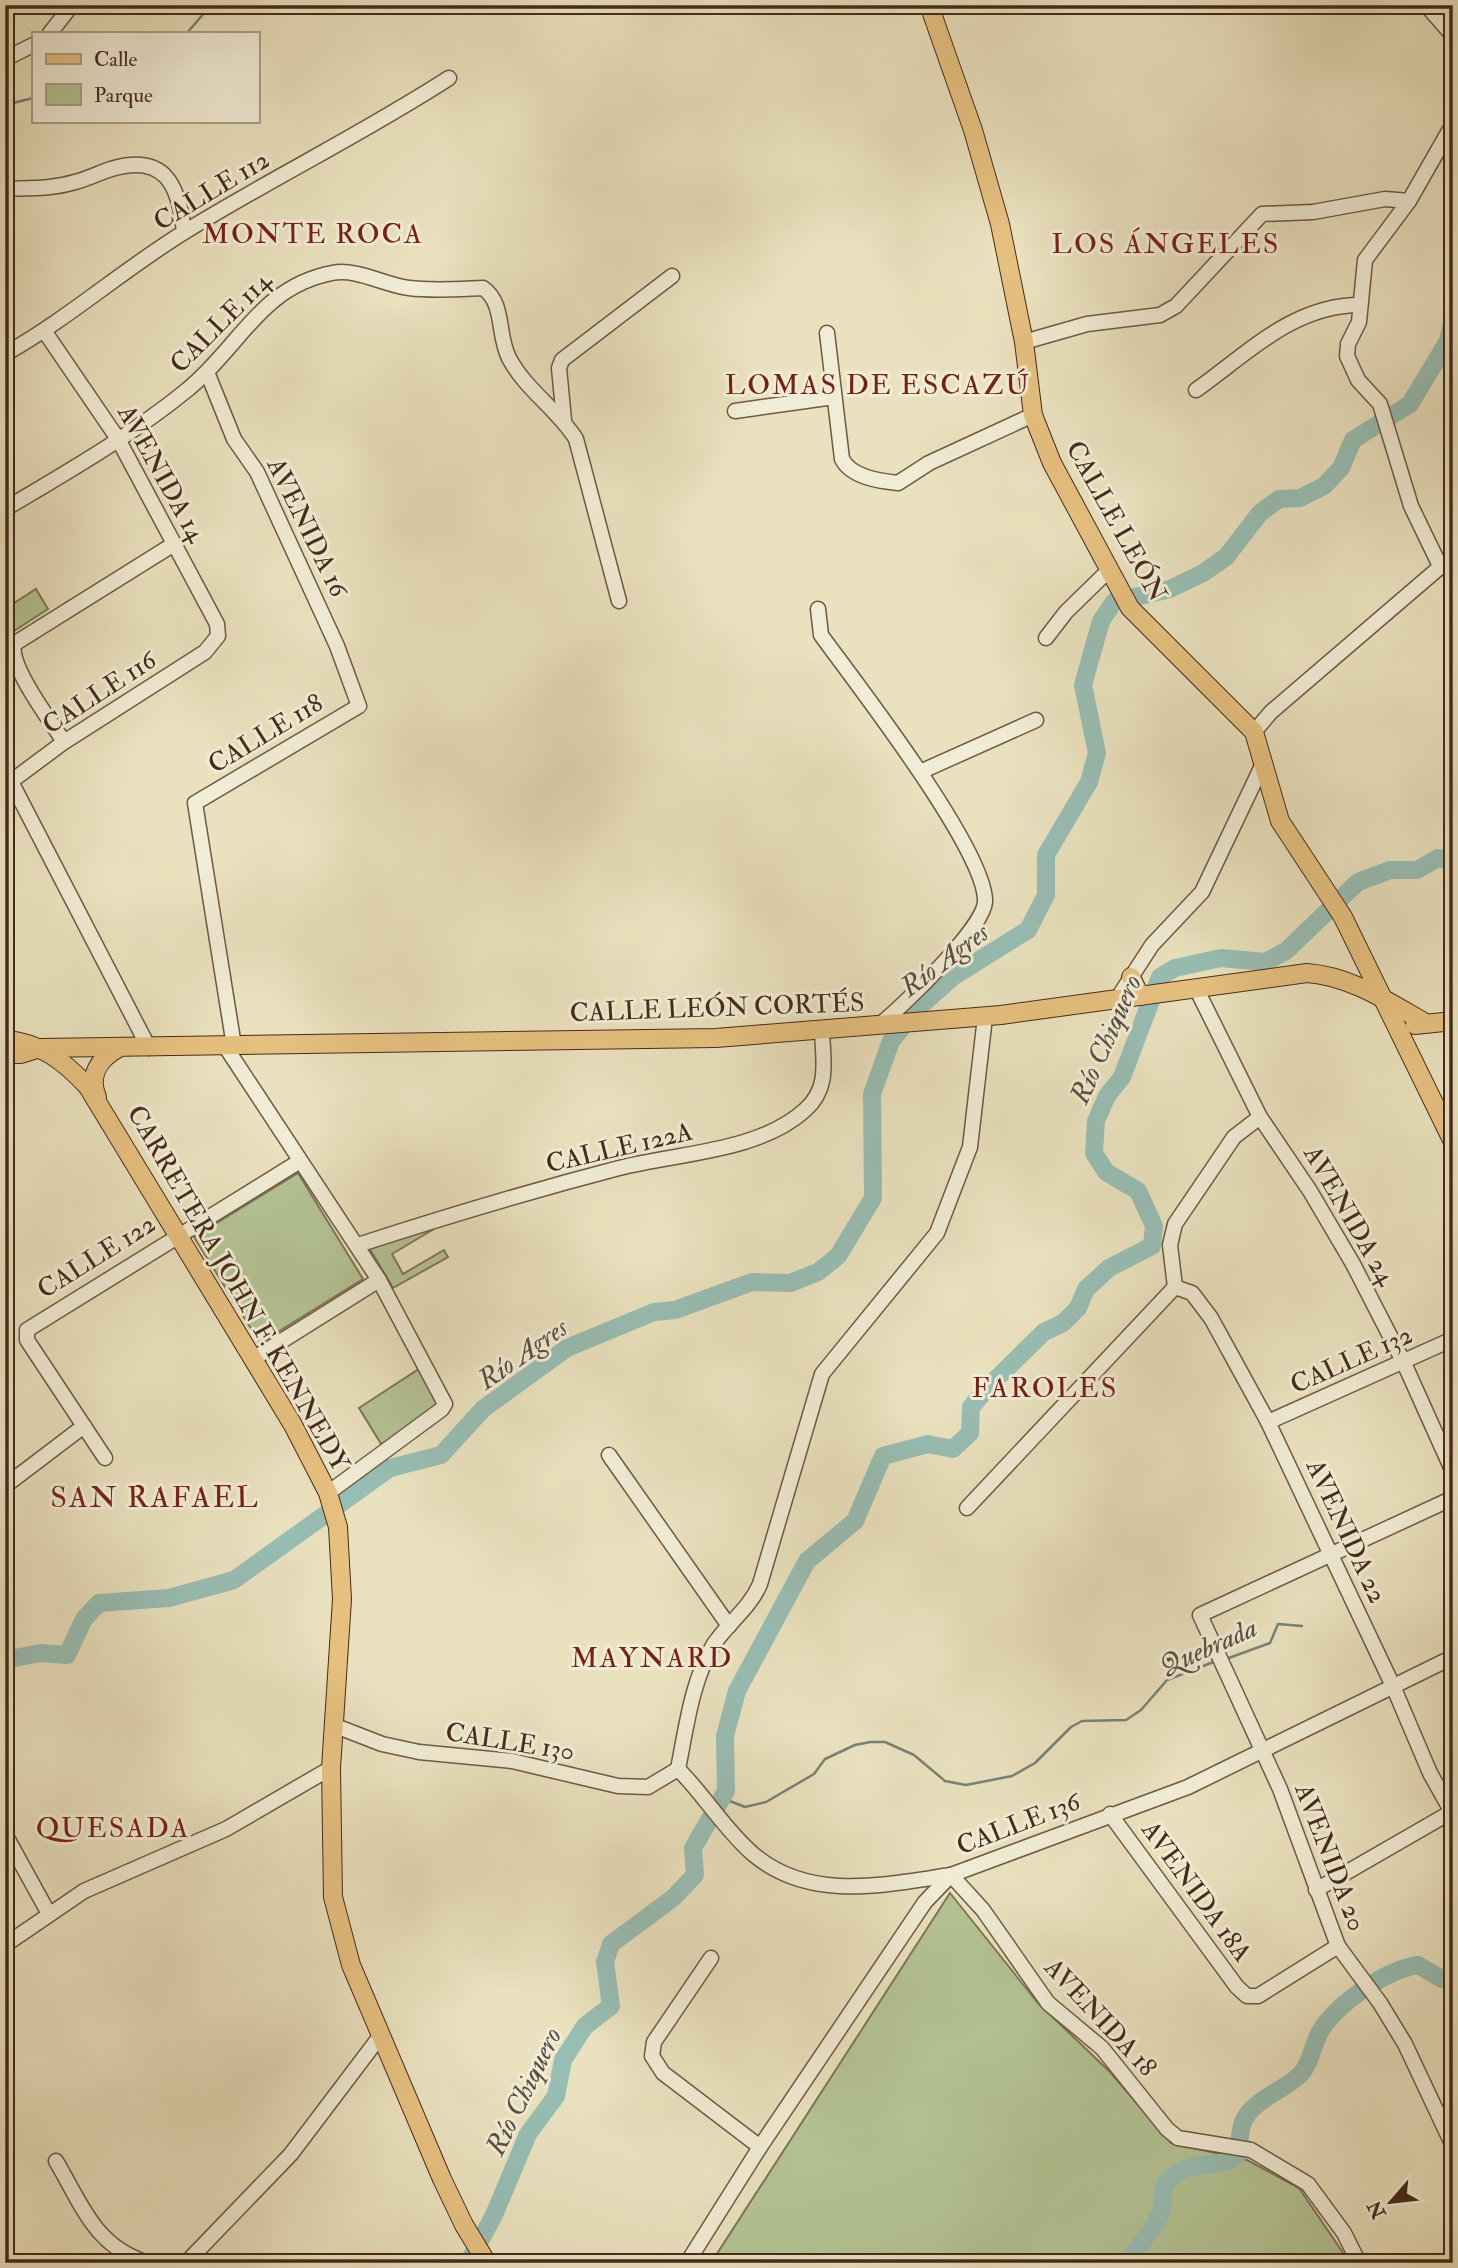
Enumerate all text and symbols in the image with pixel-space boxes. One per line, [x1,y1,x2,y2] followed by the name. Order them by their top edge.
[32,32,259,122] legend
[94,46,138,73] text: Calle
[94,82,153,109] text: Parque
[148,144,275,238] street label: CALLE 112
[202,217,424,252] district label: MONTE ROCA
[1052,227,1280,262] district label: LOS ÁNGELES
[163,265,279,380] street label: CALLE 114
[725,368,1031,403] district label: LOMAS DE ESCAZÚ
[110,398,212,549] street label: AVENIDA 14
[1059,434,1176,608] street label: CALLE LEÓN
[259,452,355,604] street label: AVENIDA 16
[37,643,164,741] street label: CALLE 116
[202,687,329,781] street label: CALLE 118
[893,915,997,1005] water label: Río Agres
[1062,970,1150,1110] water label: Río Chiquero
[569,985,865,1029] street label: CALLE LEÓN CORTÉS
[120,1100,357,1478] street label: CARRETERA JOHN F. KENNEDY
[543,1115,696,1180] street label: CALLE 122A
[1296,1139,1402,1292] street label: AVENIDA 24
[32,1208,161,1306] street label: CALLE 122
[470,1310,576,1398] water label: Río Agres
[1286,1319,1417,1401] street label: CALLE 132
[972,1371,1118,1406] district label: FAROLES
[1298,1454,1393,1608] street label: AVENIDA 22
[50,1479,260,1516] district label: SAN RAFAEL
[1154,1610,1263,1684] water label: Quebrada
[571,1641,733,1676] district label: MAYNARD
[443,1716,577,1768] street label: CALLE 130
[1287,1778,1373,1935] street label: AVENIDA 20
[952,1785,1086,1862] street label: CALLE 136
[36,1811,190,1846] district label: QUESADA
[1134,1814,1258,1969] street label: AVENIDA 18A
[1037,1951,1163,2083] street label: AVENIDA 18
[478,2022,570,2162] water label: Río Chiquero
[1356,2166,1426,2236] north arrow
[1362,2195,1392,2224] text: N

